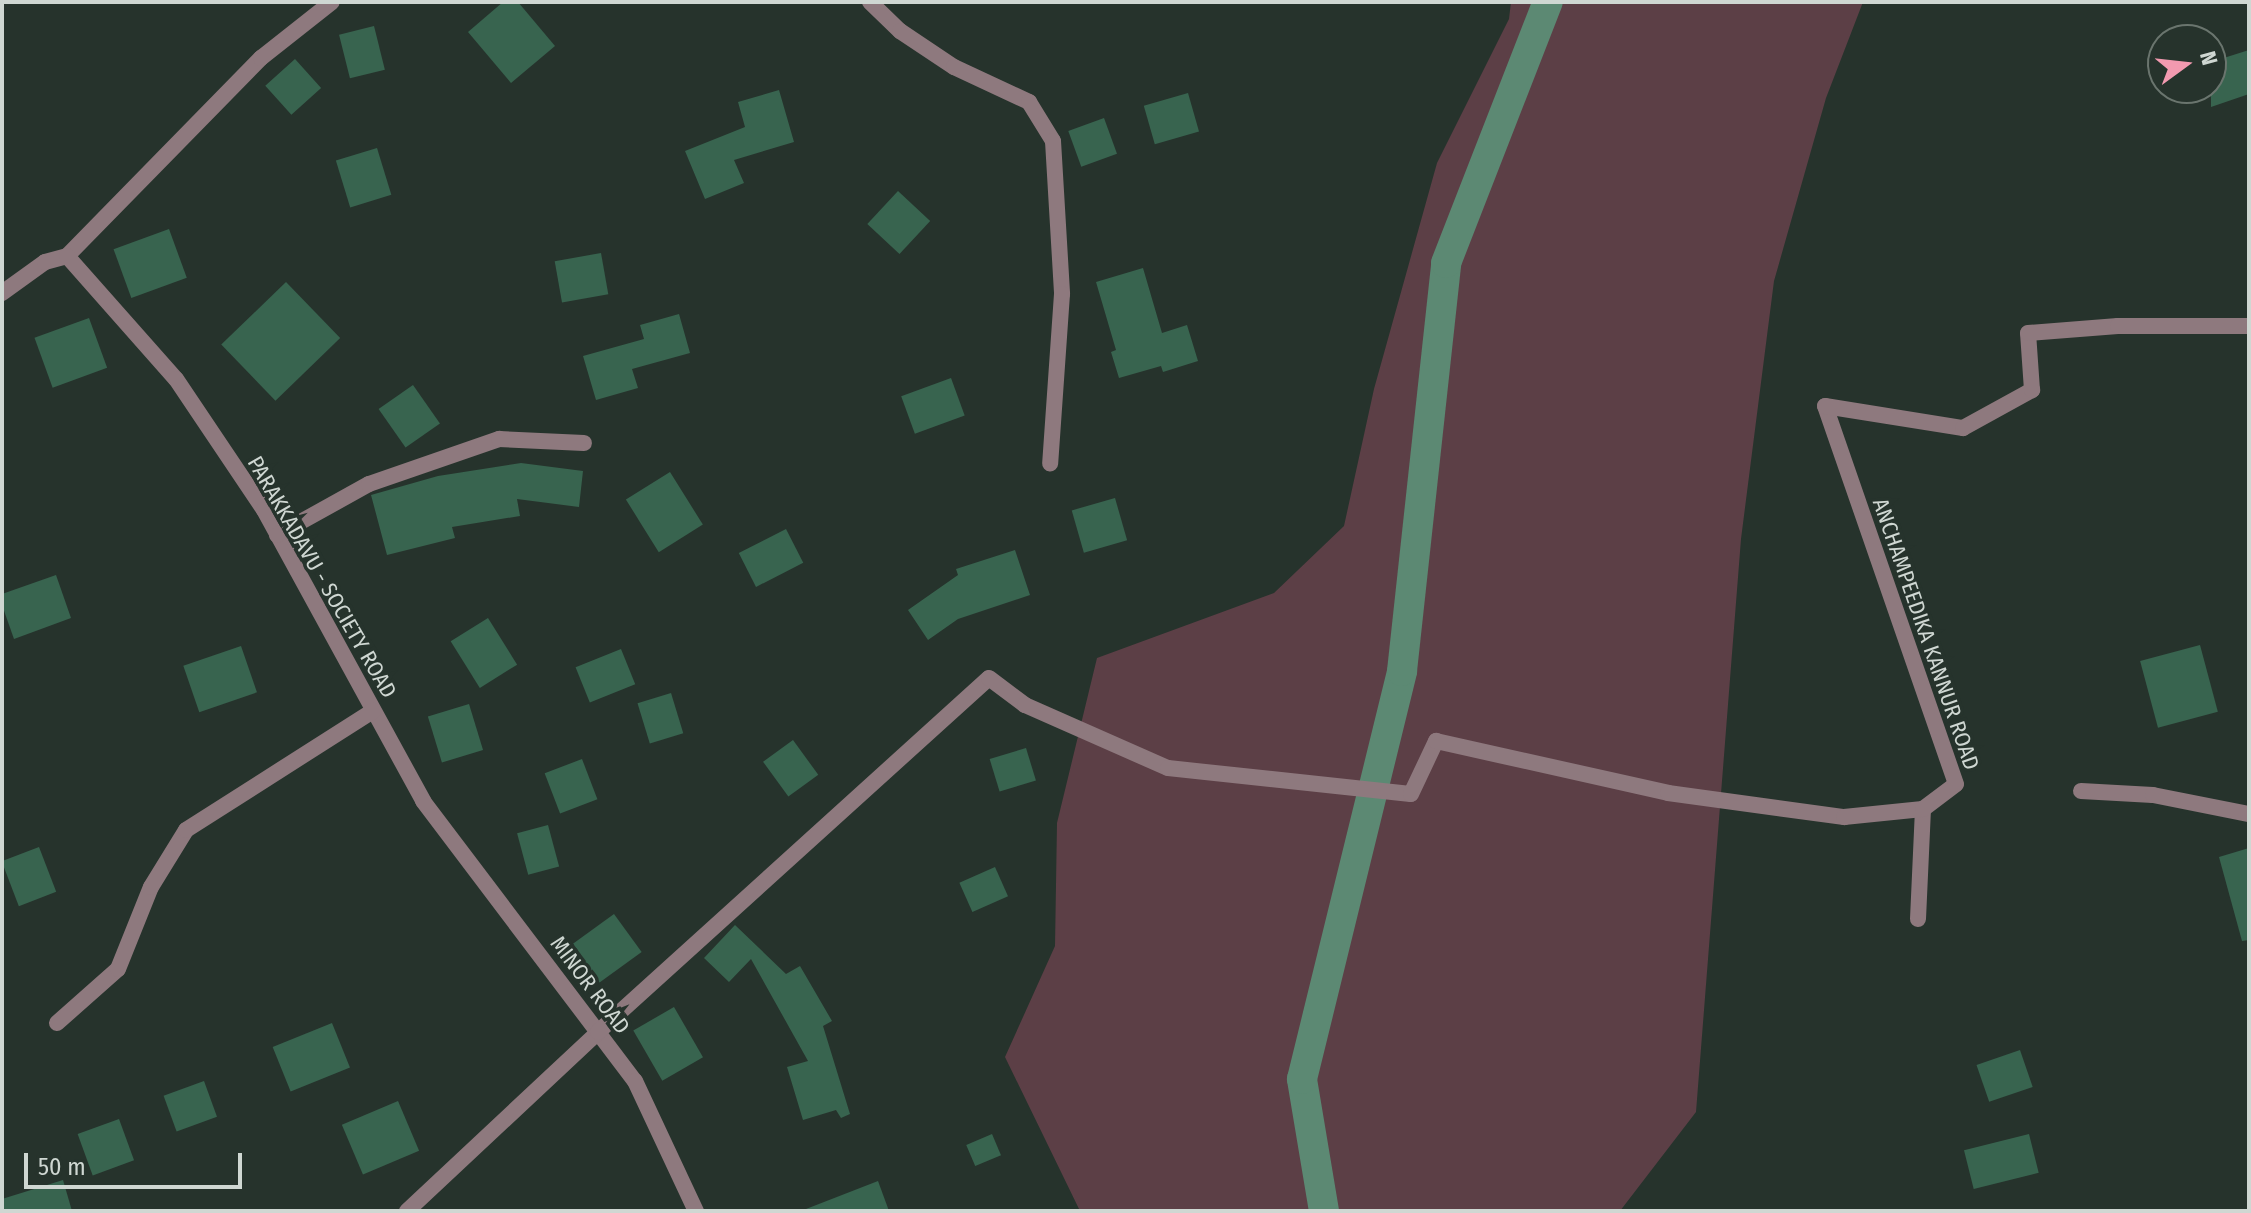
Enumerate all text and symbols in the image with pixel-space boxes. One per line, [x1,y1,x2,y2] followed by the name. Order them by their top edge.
[2147,24,2227,104] north arrow
[2194,48,2223,68] text: N
[242,451,402,703] street label: PARAKKADAVU - SOCIETY ROAD
[1867,495,1985,773] street label: ANCHAMPEEDIKA KANNUR ROAD
[545,931,635,1039] street label: MINOR ROAD
[28,1137,246,1187] scale bar
[38,1153,86,1181] text: 50 m

